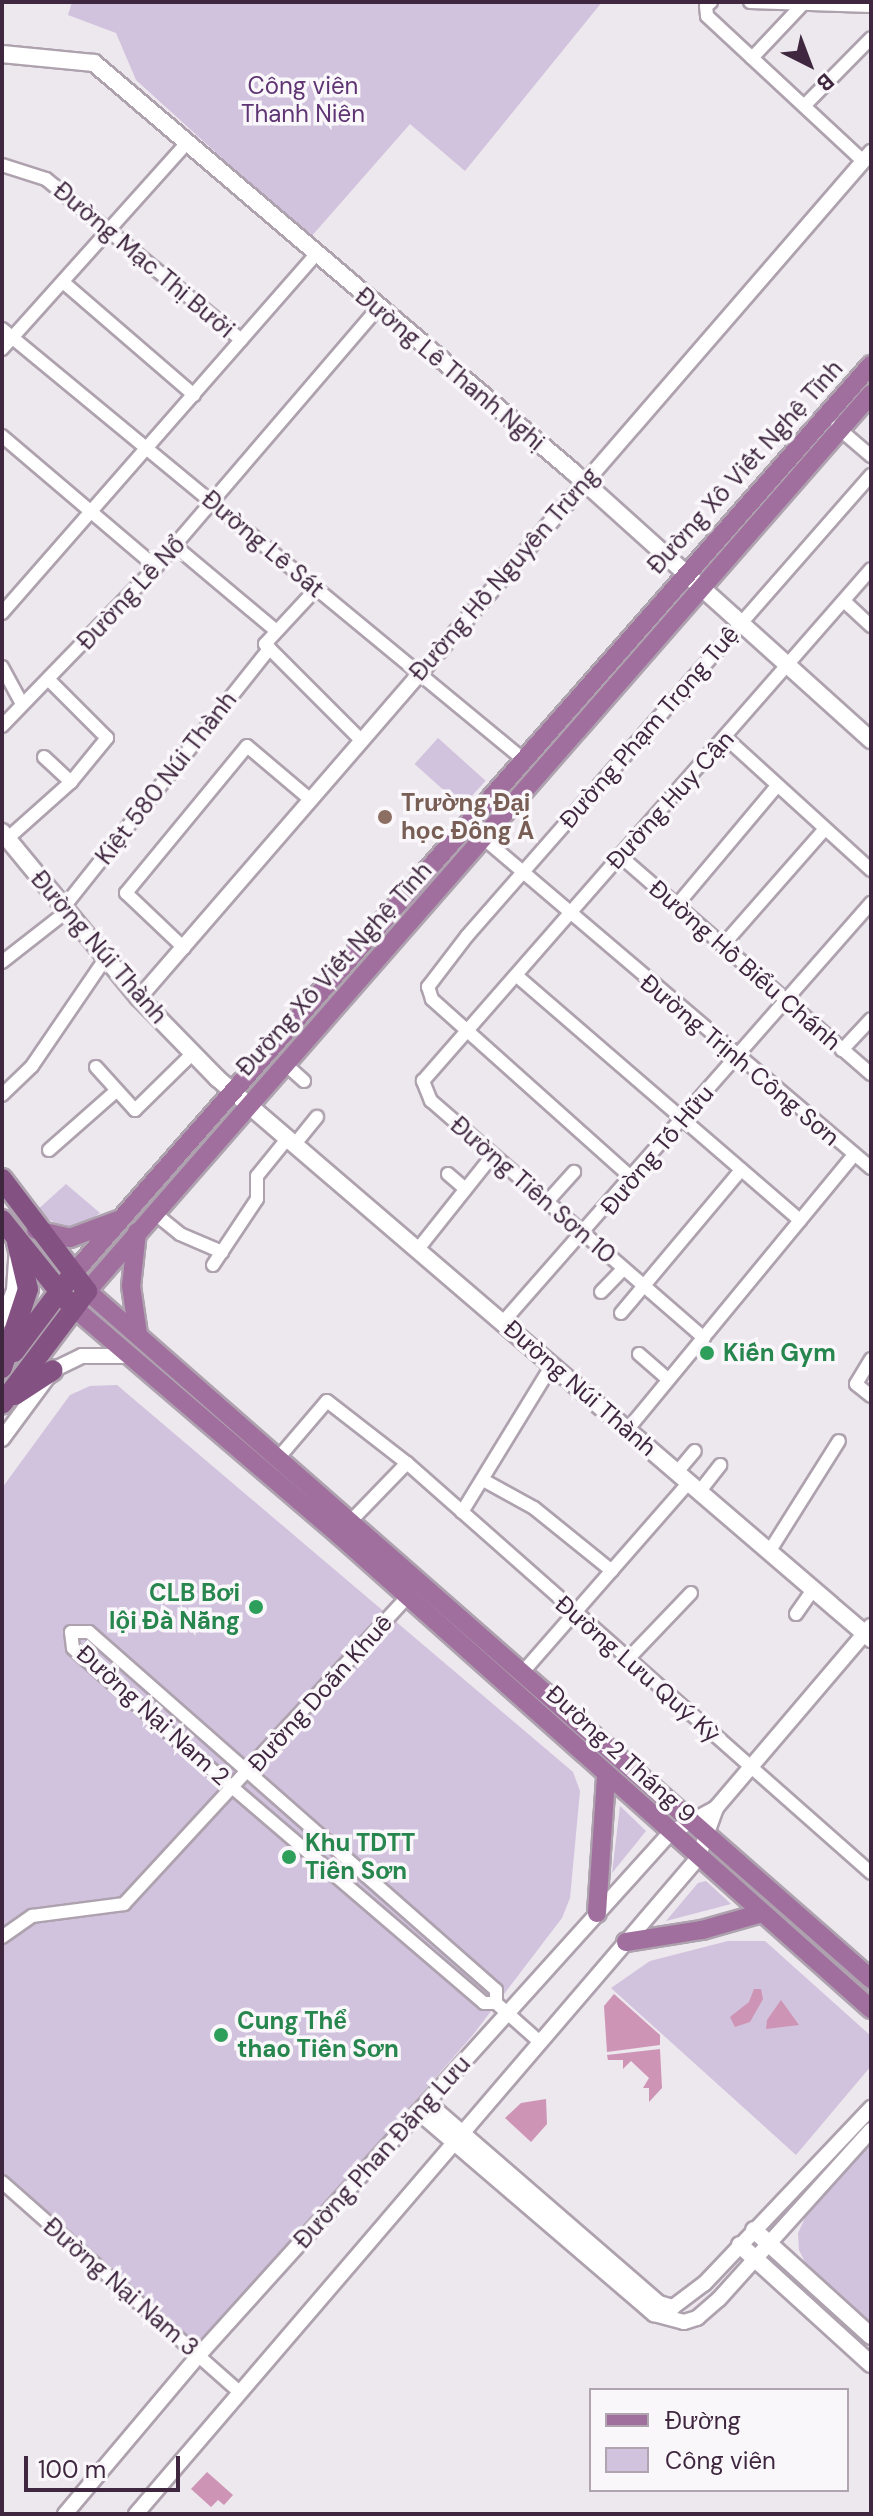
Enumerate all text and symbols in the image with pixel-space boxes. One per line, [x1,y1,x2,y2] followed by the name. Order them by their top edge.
[769,24,849,104] north arrow
[810,67,840,98] text: B
[241,72,365,128] park label: Công viên Thanh Niên
[48,176,240,344] street label: Đường Mạc Thị Bưởi
[350,282,550,456] street label: Đường Lê Thanh Nghị
[641,354,849,580] street label: Đường Xô Viết Nghệ Tĩnh
[403,461,605,687] street label: Đường Hồ Nguyên Trừng
[196,485,330,603] street label: Đường Lê Sát
[71,530,191,656] street label: Đường Lê Nổ
[553,620,745,834] street label: Đường Phạm Trọng Tuệ
[90,686,242,870] street label: Kiệt 580 Núi Thành
[600,725,740,875] street label: Đường Huy Cận
[401,789,534,845] place label: Trường Đại học Đông Á
[376,808,394,826] marker: Trường Đại học Đông Á
[230,856,438,1082] street label: Đường Xô Viết Nghệ Tĩnh
[25,865,173,1029] street label: Đường Núi Thành
[643,874,847,1056] street label: Đường Hồ Biểu Chánh
[635,968,845,1152] street label: Đường Trịnh Công Sơn
[594,1079,720,1221] street label: Đường Tố Hữu
[445,1111,621,1269] street label: Đường Tiên Sơn 10
[498,1314,662,1462] street label: Đường Núi Thành
[723,1339,836,1367] place label: Kiến Gym
[698,1344,716,1362] marker: Kiến Gym
[109,1579,240,1635] place label: CLB Bơi lội Đà Nẵng
[550,1589,726,1749] street label: Đường Lưu Quý Kỳ
[247,1598,265,1616] marker: CLB Bơi lội Đà Nẵng
[242,1608,398,1778] street label: Đường Doãn Khuê
[71,1639,235,1791] street label: Đường Nại Nam 2
[540,1679,702,1829] street label: Đường 2 Tháng 9
[305,1829,415,1885] place label: Khu TDTT Tiên Sơn
[280,1848,298,1866] marker: Khu TDTT Tiên Sơn
[237,2007,399,2063] place label: Cung Thể thao Tiên Sơn
[212,2026,230,2044] marker: Cung Thể thao Tiên Sơn
[288,2050,476,2254] street label: Đường Phan Đăng Lưu
[38,2212,204,2362] street label: Đường Nại Nam 3
[589,2388,849,2492] legend
[665,2405,741,2436] text: Đường
[28,2440,184,2490] scale bar
[665,2445,776,2476] text: Công viên
[38,2454,106,2485] text: 100 m

